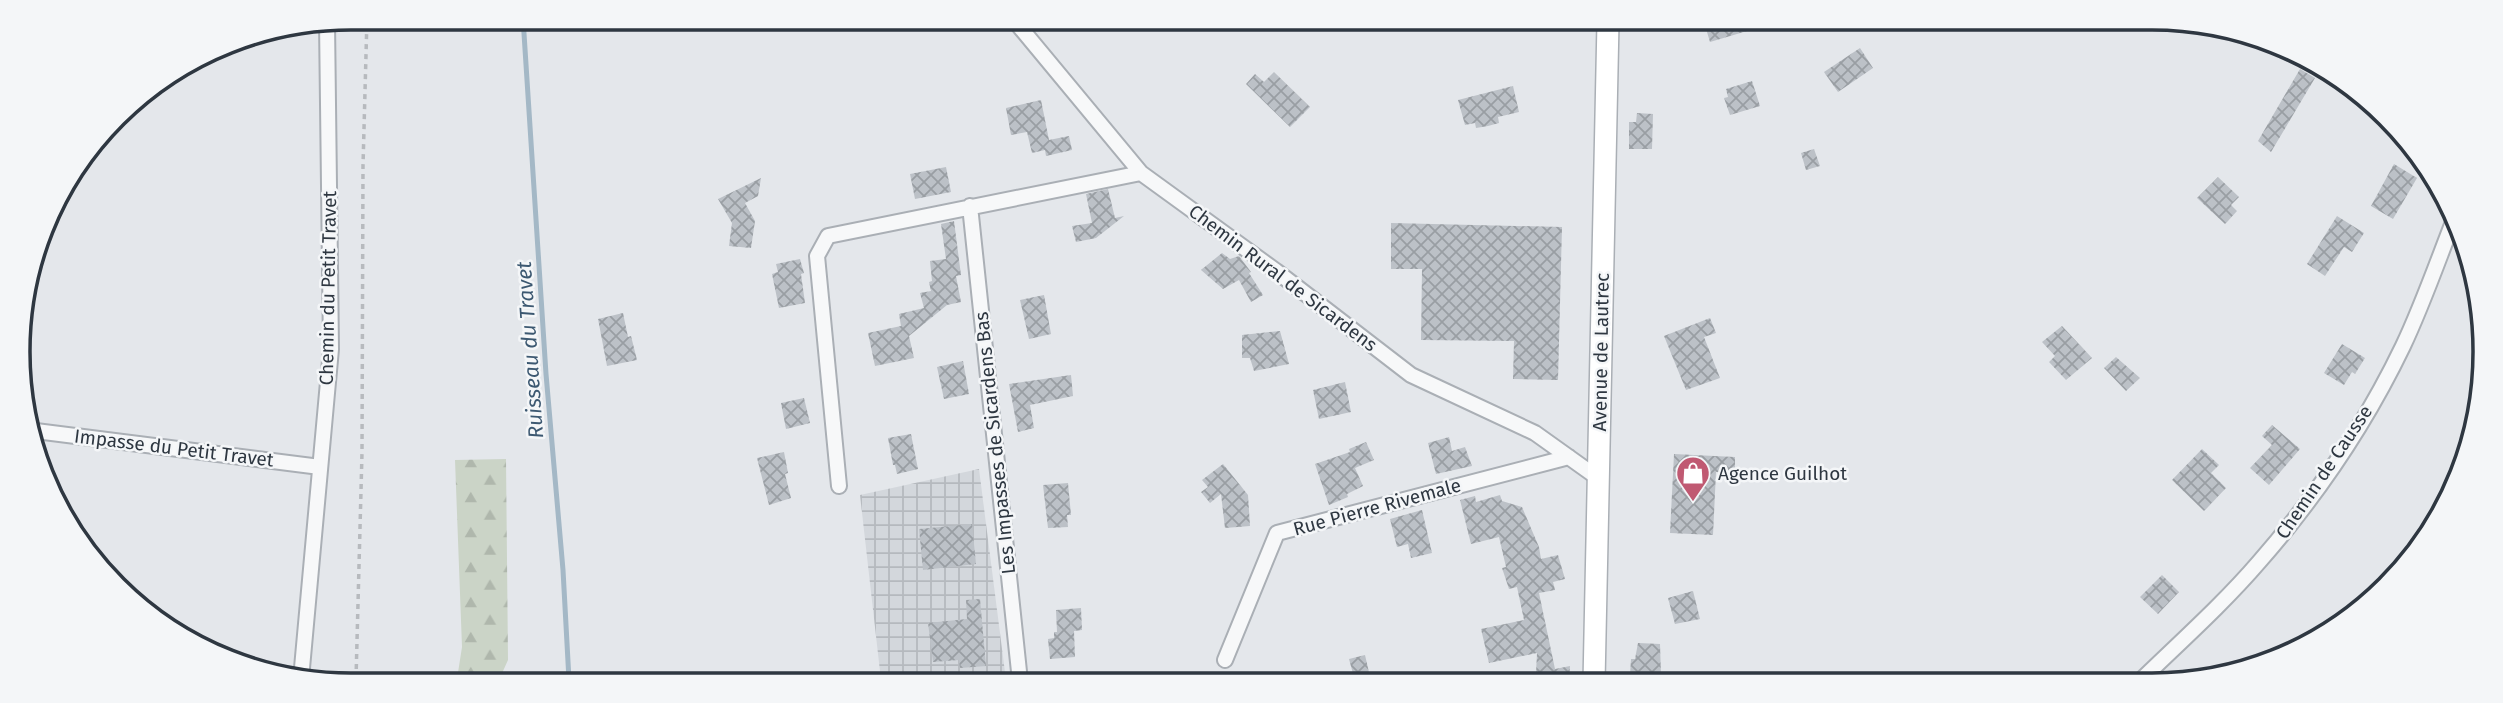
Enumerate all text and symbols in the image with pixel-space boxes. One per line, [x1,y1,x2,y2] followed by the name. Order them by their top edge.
[315,190,341,385] street label: Chemin du Petit Travet
[1184,200,1382,356] street label: Chemin Rural de Sicardens
[511,260,549,439] water label: Ruisseau du Travet
[1588,273,1614,431] street label: Avenue de Lautrec
[970,310,1020,575] street label: Les Impasses de Sicardens Bas
[2271,401,2377,543] street label: Chemin de Causse
[73,424,275,472] street label: Impasse du Petit Travet
[1674,454,1712,503] shop icon: Agence Guilhot
[1718,462,1847,485] place label: Agence Guilhot
[1291,474,1463,540] street label: Rue Pierre Rivemale

